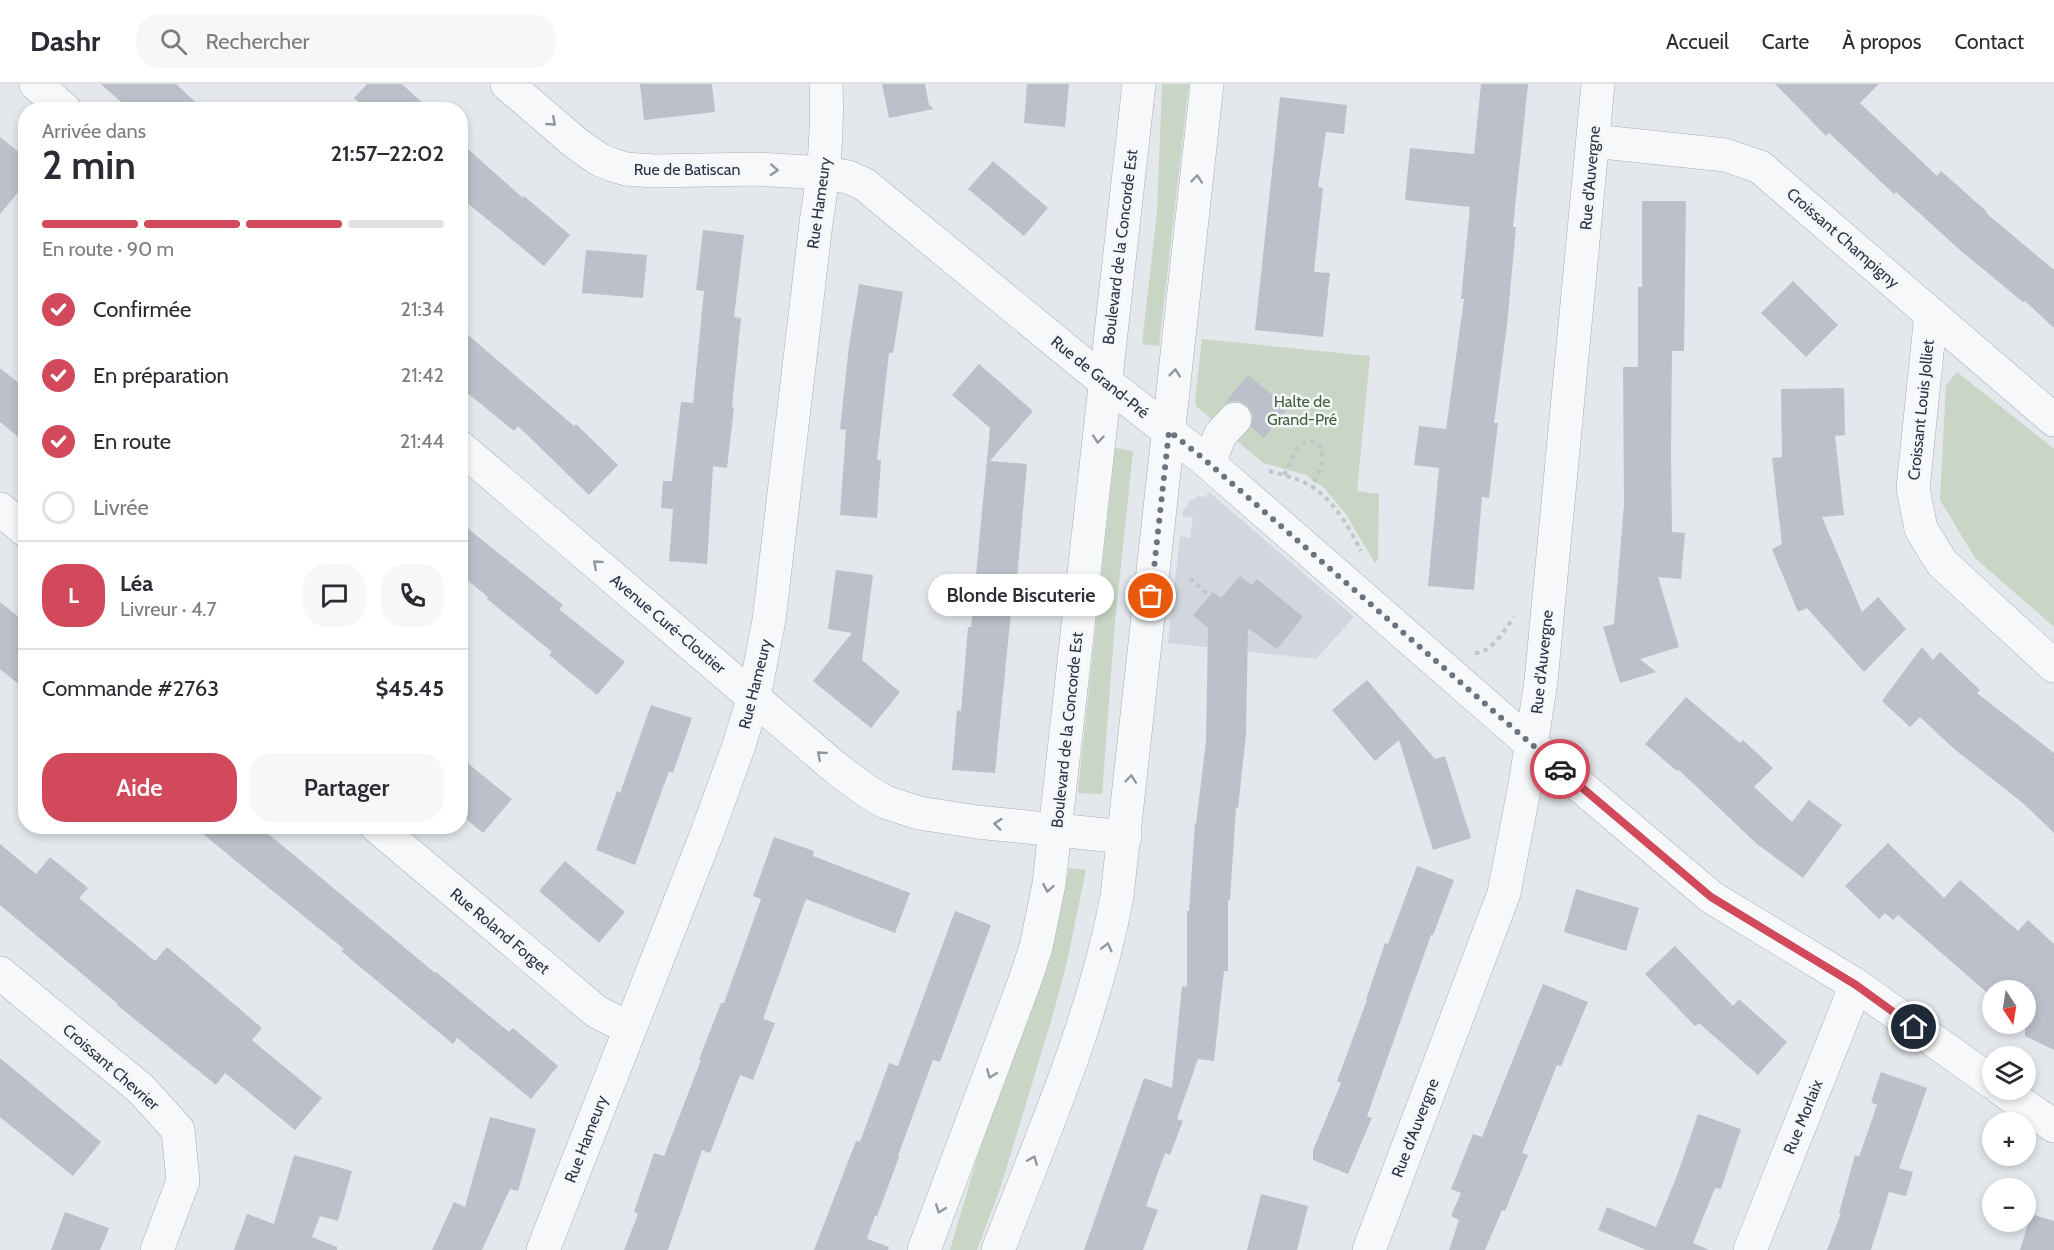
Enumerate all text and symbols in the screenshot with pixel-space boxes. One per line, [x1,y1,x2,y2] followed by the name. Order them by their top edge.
[136,14,556,68] search box
[30,24,100,58] text: Dashr
[157,25,190,58] icon: search
[205,28,309,55] text: Rechercher
[1666,29,1729,54] text: Accueil
[1762,29,1809,54] text: Carte
[1842,29,1921,54] text: À propos
[1954,29,2024,54] text: Contact
[545,115,556,126] one-way arrow
[42,119,146,143] text: Arrivée dans
[1576,125,1604,231] street label: Rue d'Auvergne
[330,140,444,167] text: 21:57–22:02
[42,141,136,189] text: 2 min
[1099,148,1141,346] street label: Boulevard de la Concorde Est
[803,156,835,250] street label: Rue Hameury
[634,160,740,179] street label: Rue de Batiscan
[769,163,778,176] one-way arrow
[1190,174,1203,184] one-way arrow
[1783,184,1903,292] street label: Croissant Champigny
[42,237,174,261] text: En route · 90 m
[42,293,75,326] icon: check
[93,296,191,323] text: Confirmée
[400,297,444,321] text: 21:34
[1047,332,1153,422] street label: Rue de Grand-Pré
[1904,338,1938,481] street label: Croissant Louis Jolliet
[42,359,75,392] icon: check
[93,362,229,389] text: En préparation
[401,363,444,387] text: 21:42
[1169,368,1181,377] one-way arrow
[1267,392,1337,429] park label: Halte de Grand-Pré
[42,425,75,458] icon: check
[93,428,171,455] text: En route
[400,429,444,453] text: 21:44
[1092,435,1105,444] one-way arrow
[93,494,149,521] text: Livrée
[593,560,604,571] one-way arrow
[303,564,366,627] button: chat
[381,564,444,627] button: phone
[120,570,153,597] text: Léa
[606,570,730,678] street label: Avenue Curé-Cloutier
[1125,570,1176,621] pin
[929,575,1115,617] callout: Blonde Biscuterie
[1134,579,1167,612] icon: bag
[68,582,79,609] text: L
[946,583,1096,607] text: Blonde Biscuterie
[120,597,216,621] text: Livreur · 4.7
[1527,609,1557,715] street label: Rue d'Auvergne
[1047,631,1087,829] street label: Boulevard de la Concorde Est
[735,637,775,731] street label: Rue Hameury
[42,675,219,702] text: Commande #2763
[375,675,444,702] text: $45.45
[1530,739,1590,799] courier
[817,751,828,762] one-way arrow
[42,753,237,822] button: Aide
[249,753,444,822] button: Partager
[1544,753,1577,786] icon: car
[1124,774,1137,784] one-way arrow
[993,818,1002,831] one-way arrow
[1042,883,1055,893] one-way arrow
[447,884,554,978] street label: Rue Roland Forget
[1099,942,1112,952] one-way arrow
[1982,980,2036,1034] north arrow
[1982,980,2036,1232] map controls
[1888,1001,1939,1052] pin
[1897,1010,1930,1043] icon: home
[59,1020,164,1115] street label: Croissant Chevrier
[1982,1046,2036,1100] button: layers
[986,1068,998,1079] one-way arrow
[1387,1076,1443,1180] street label: Rue d'Auvergne
[1779,1077,1827,1157] street label: Rue Morlaix
[561,1093,611,1185] street label: Rue Hameury
[1982,1112,2036,1166] button: +
[1026,1155,1038,1166] one-way arrow
[1982,1178,2036,1232] button: −
[935,1203,947,1214] one-way arrow

